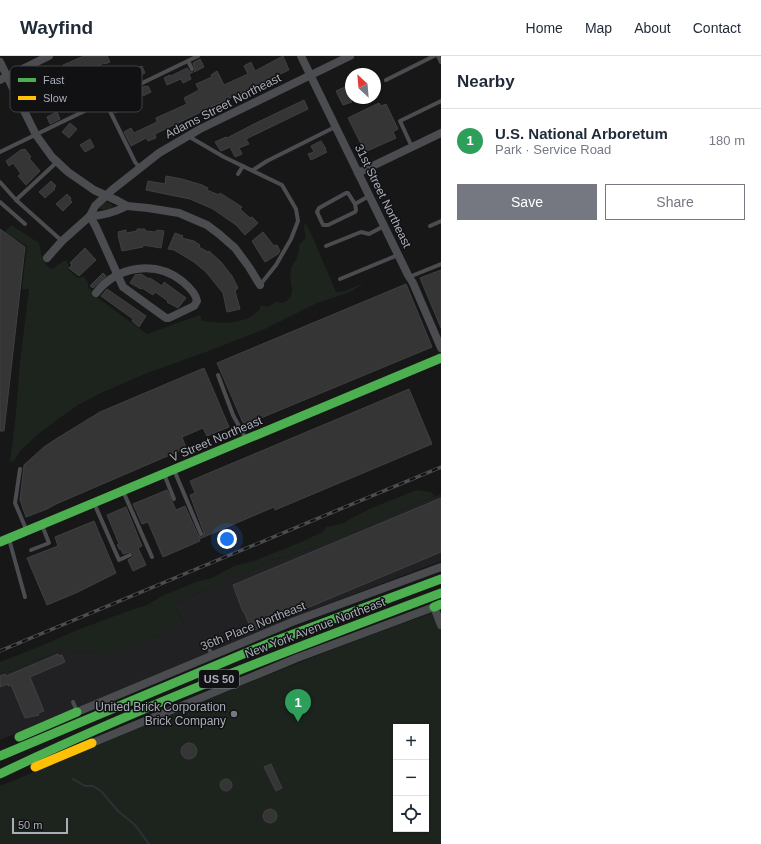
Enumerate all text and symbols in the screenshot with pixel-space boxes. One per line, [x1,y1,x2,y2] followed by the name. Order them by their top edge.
[20,17,93,38] text: Wayfind
[526,20,563,36] text: Home
[585,20,612,36] text: Map
[634,20,671,36] text: About
[693,20,741,36] text: Contact
[10,66,142,112] legend
[345,68,381,104] north arrow
[163,70,284,141] street label: Adams Street Northeast
[457,72,515,91] text: Nearby
[43,74,64,86] text: Fast
[43,92,67,104] text: Slow
[495,125,668,142] text: U.S. National Arboretum
[466,133,474,148] text: 1
[709,133,745,148] text: 180 m
[352,142,414,251] street label: 31st Street Northeast
[495,142,611,157] text: Park · Service Road
[457,184,597,220] button: Save
[605,184,745,220] button: Share
[168,413,265,465] street label: V Street Northeast
[217,529,237,549] your location
[243,594,388,661] street label: New York Avenue Northeast
[198,598,308,653] street label: 36th Place Northeast
[199,670,239,688] road number: US 50
[285,689,311,722] pin: 1
[95,700,226,728] place label: United Brick Corporation Brick Company
[229,709,239,719] marker: United Brick Corporation Brick Company
[393,724,429,832] map controls
[393,724,429,760] button: +
[393,760,429,796] button: −
[393,796,429,832] button: locate
[12,816,68,835] scale bar
[18,819,42,831] text: 50 m

